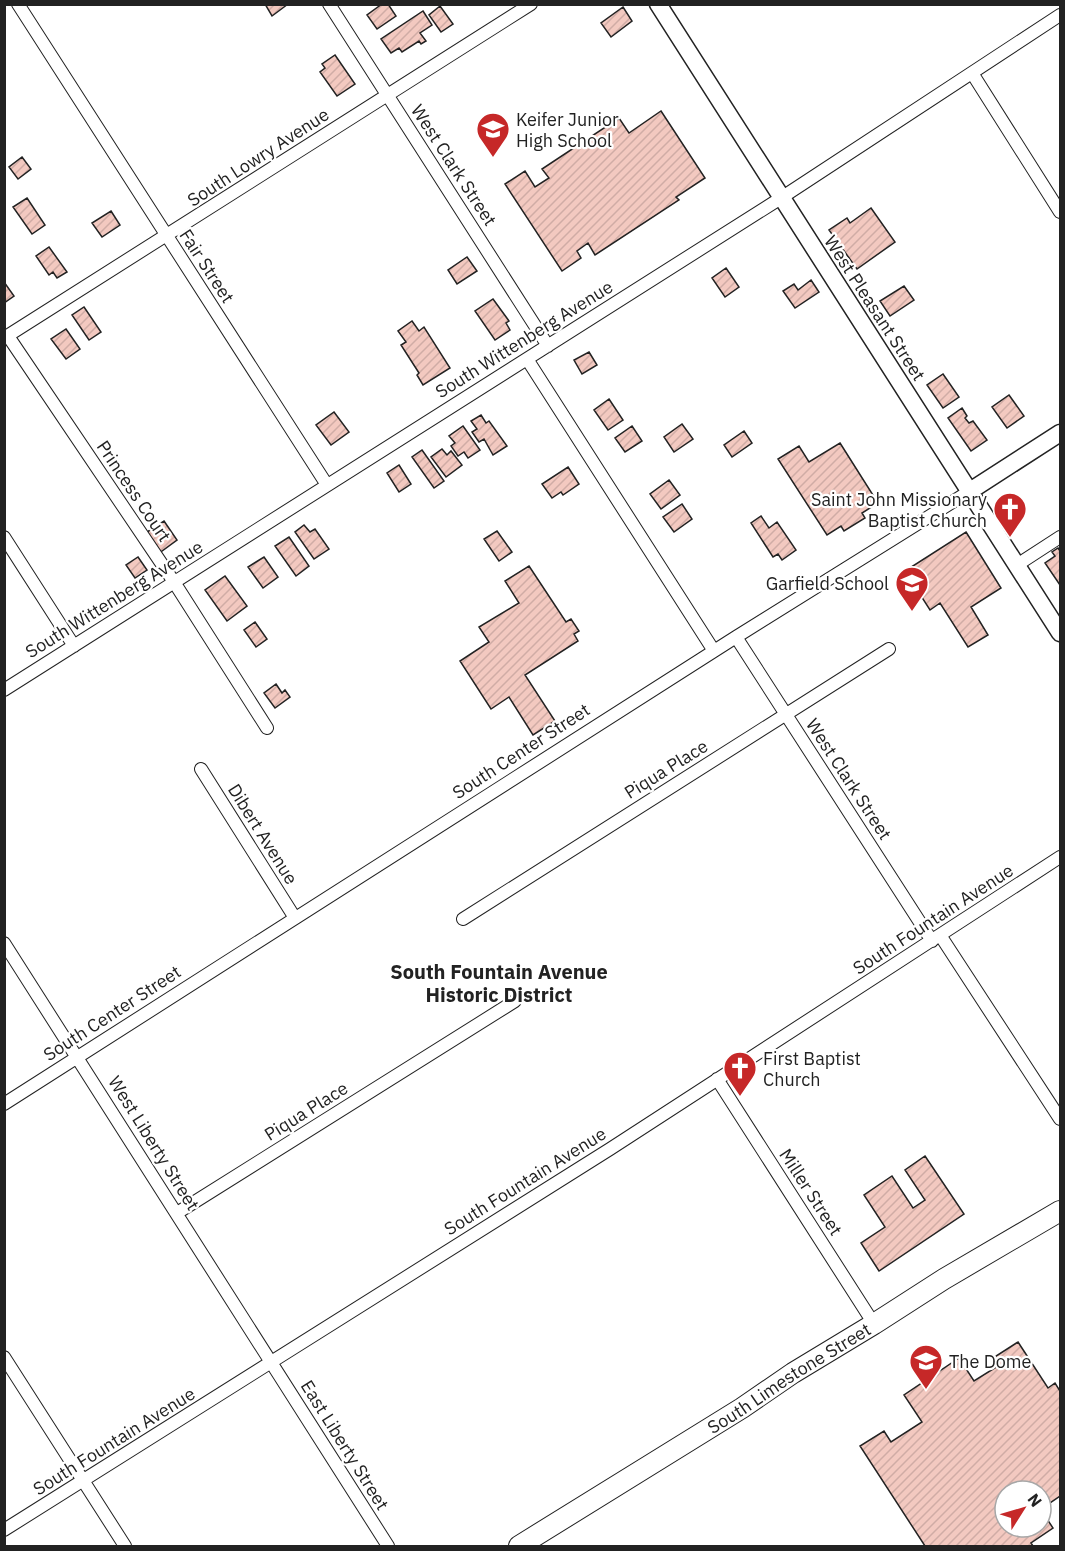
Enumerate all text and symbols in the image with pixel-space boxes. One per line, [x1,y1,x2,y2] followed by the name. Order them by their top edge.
[406,100,502,230] street label: West Clark Street
[183,103,333,211] street label: South Lowry Avenue
[516,108,619,152] place label: Keifer Junior High School
[475,111,511,158] school or university icon: Keifer Junior High School
[175,225,239,307] street label: Fair Street
[819,231,931,385] street label: West Pleasant Street
[431,275,617,403] street label: South Wittenberg Avenue
[92,436,176,546] street label: Princess Court
[811,488,987,532] place label: Saint John Missionary Baptist Church
[992,491,1028,538] church icon: Saint John Missionary Baptist Church
[21,535,207,663] street label: South Wittenberg Avenue
[894,565,930,612] school or university icon: Garfield School
[766,572,889,595] place label: Garfield School
[448,698,594,804] street label: South Center Street
[801,714,897,844] street label: West Clark Street
[620,734,712,804] street label: Piqua Place
[223,779,303,889] street label: Dibert Avenue
[848,858,1018,979] street label: South Fountain Avenue
[390,958,608,1008] district label: South Fountain Avenue Historic District
[39,960,185,1066] street label: South Center Street
[763,1047,861,1091] place label: First Baptist Church
[722,1050,758,1097] church icon: First Baptist Church
[103,1071,205,1215] street label: West Liberty Street
[260,1076,352,1146] street label: Piqua Place
[440,1122,610,1240] street label: South Fountain Avenue
[774,1144,848,1240] street label: Miller Street
[703,1317,875,1438] street label: South Limestone Street
[908,1343,944,1390] school or university icon: The Dome
[949,1350,1032,1373] place label: The Dome
[296,1376,394,1514] street label: East Liberty Street
[29,1382,199,1500] street label: South Fountain Avenue
[993,1479,1053,1539] north arrow
[1024,1489,1046,1511] text: N

